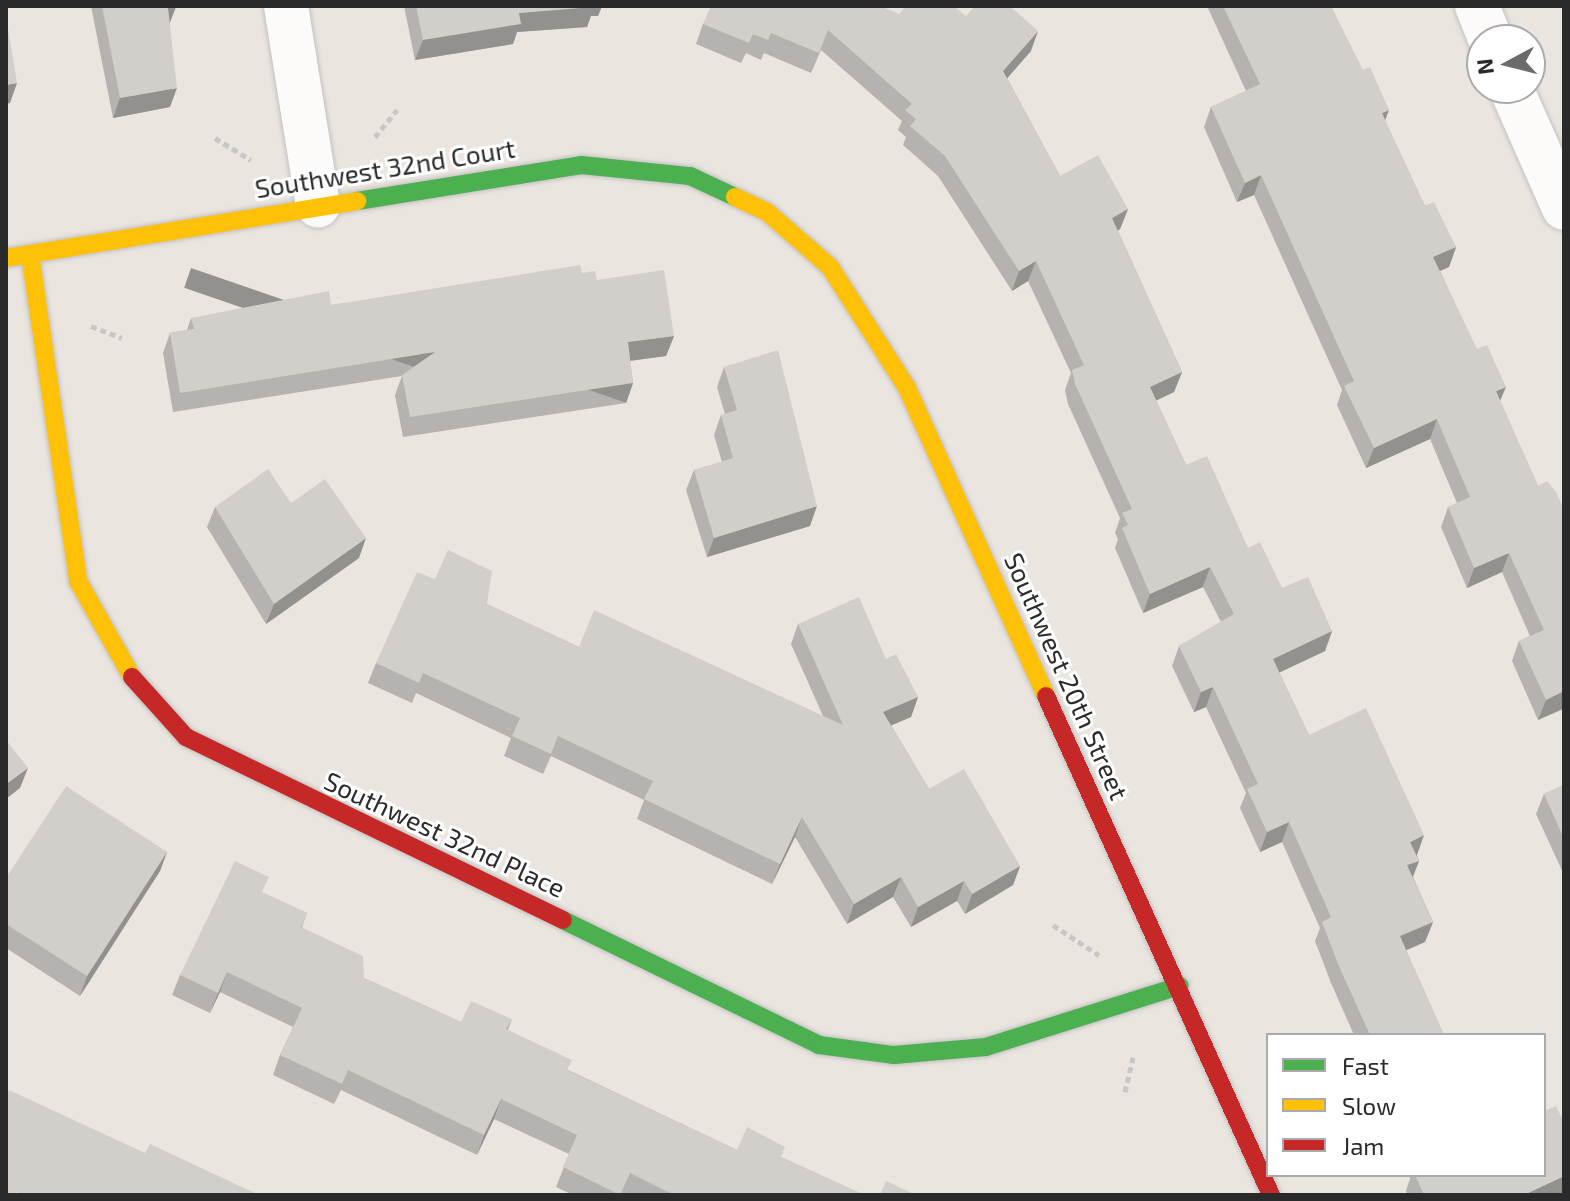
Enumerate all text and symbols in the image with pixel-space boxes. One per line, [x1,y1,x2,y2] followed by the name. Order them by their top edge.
[1466,24,1546,104] north arrow
[1470,57,1498,76] text: N
[253,132,517,204] street label: Southwest 32nd Court
[998,548,1136,804] street label: Southwest 20th Street
[320,764,570,904] street label: Southwest 32nd Place
[1266,1033,1546,1177] legend
[1342,1051,1389,1080] text: Fast
[1342,1091,1396,1120] text: Slow
[1342,1131,1384,1160] text: Jam

